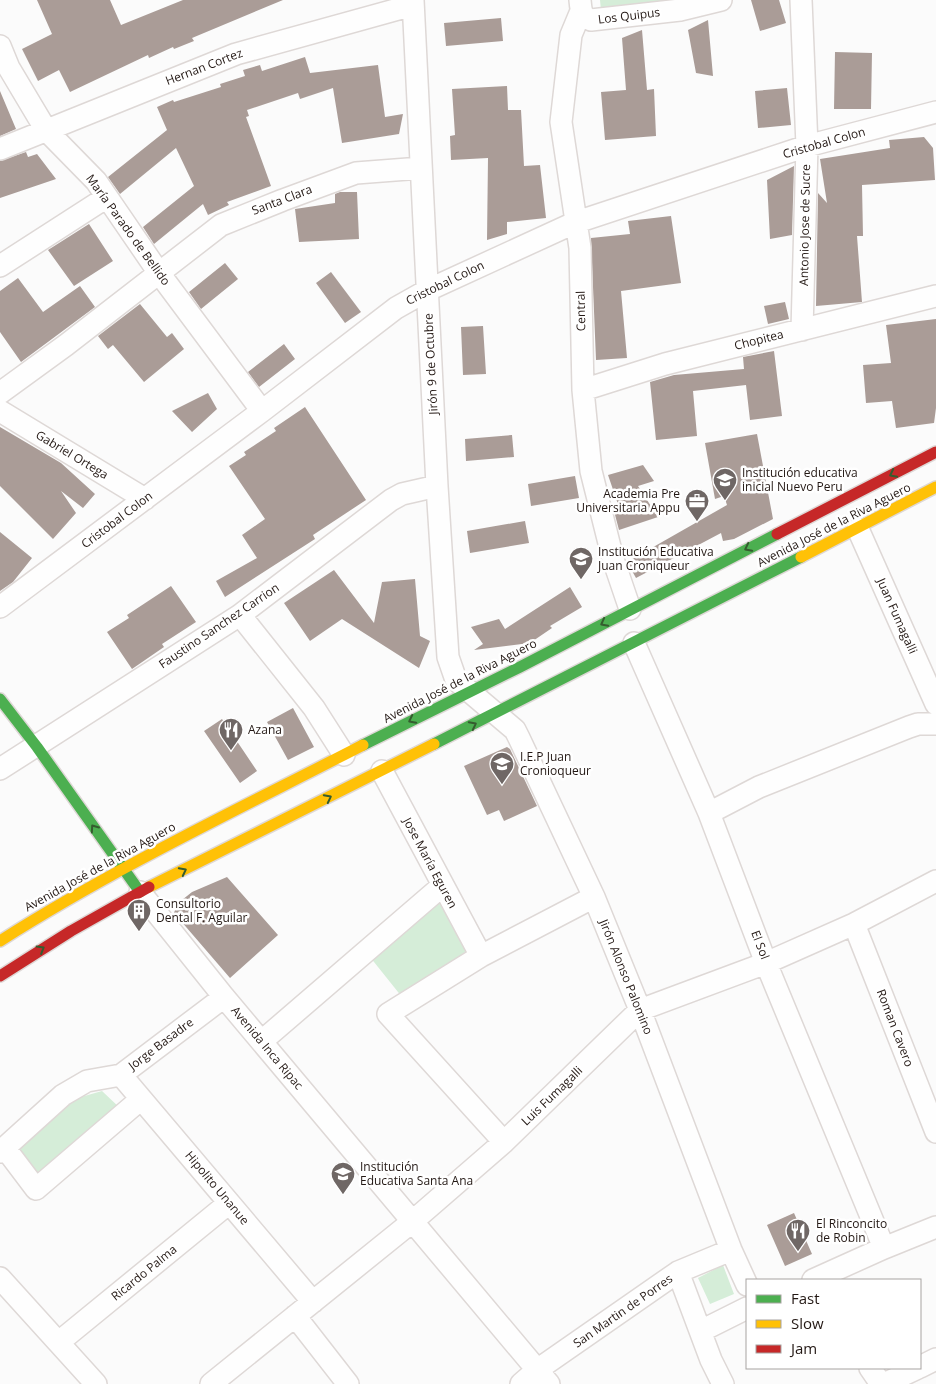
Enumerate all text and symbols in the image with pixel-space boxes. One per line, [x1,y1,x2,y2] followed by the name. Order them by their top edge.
[597,3,661,28] street label: Los Quipus
[163,44,245,89] street label: Hernan Cortez
[781,123,867,162] street label: Cristobal Colon
[795,164,814,286] street label: Antonio Jose de Sucre
[82,171,175,289] street label: María Parado de Bellido
[249,180,315,219] street label: Santa Clara
[403,256,487,309] street label: Cristobal Colon
[572,291,589,331] street label: Central
[419,313,442,416] street label: Jirón 9 de Octubre
[732,325,785,354] street label: Chopitea
[33,426,112,483] street label: Gabriel Ortega
[742,464,858,495] place label: Institución educativa inicial Nuevo Peru
[712,467,738,501] school or university icon: Institución educativa inicial Nuevo Peru
[889,468,898,478] one-way arrow
[754,478,914,571] street label: Avenida José de la Riva Aguero
[576,485,680,516] place label: Academia Pre Universitaria Appu
[78,487,156,552] street label: Cristobal Colon
[684,488,710,522] office icon: Academia Pre Universitaria Appu
[744,542,753,552] one-way arrow
[597,543,714,574] place label: Institución Educativa Juan Croniqueur
[568,546,594,580] school or university icon: Institución Educativa Juan Croniqueur
[873,574,922,656] street label: Juan Fumagalli
[155,579,282,672] street label: Faustino Sanchez Carrion
[600,617,609,627] one-way arrow
[380,634,540,727] street label: Avenida José de la Riva Aguero
[408,714,417,724] one-way arrow
[218,717,244,751] restaurant icon: Azana
[248,721,282,738] place label: Azana
[468,721,477,731] one-way arrow
[520,748,591,779] place label: I.E.P Juan Cronioqueur
[489,751,515,785] school or university icon: I.E.P Juan Cronioqueur
[323,794,332,804] one-way arrow
[399,813,462,911] street label: Jose María Eguren
[21,818,178,915] street label: Avenida José de la Riva Aguero
[91,824,100,834] one-way arrow
[178,867,187,877] one-way arrow
[156,895,248,926] place label: Consultorio Dental F. Aguilar
[126,898,152,932] building icon: Consultorio Dental F. Aguilar
[595,916,657,1037] street label: Jirón Alonso Palomino
[747,928,774,962] street label: El Sol
[35,946,44,956] one-way arrow
[873,987,918,1069] street label: Roman Cavero
[227,1002,308,1093] street label: Avenida Inca Ripac
[124,1013,197,1074] street label: Jorge Basadre
[517,1062,586,1129] street label: Luis Fumagalli
[182,1147,253,1228] street label: Hipolito Unanue
[360,1158,473,1189] place label: Institución Educativa Santa Ana
[330,1161,356,1195] school or university icon: Institución Educativa Santa Ana
[816,1215,887,1246] place label: El Rinconcito de Robin
[785,1218,811,1252] restaurant icon: El Rinconcito de Robin
[107,1241,180,1304] street label: Ricardo Palma
[570,1270,676,1351] street label: San Martin de Porres
[746,1279,921,1369] legend
[791,1288,820,1308] text: Fast
[791,1313,824,1333] text: Slow
[789,1338,817,1358] text: Jam

